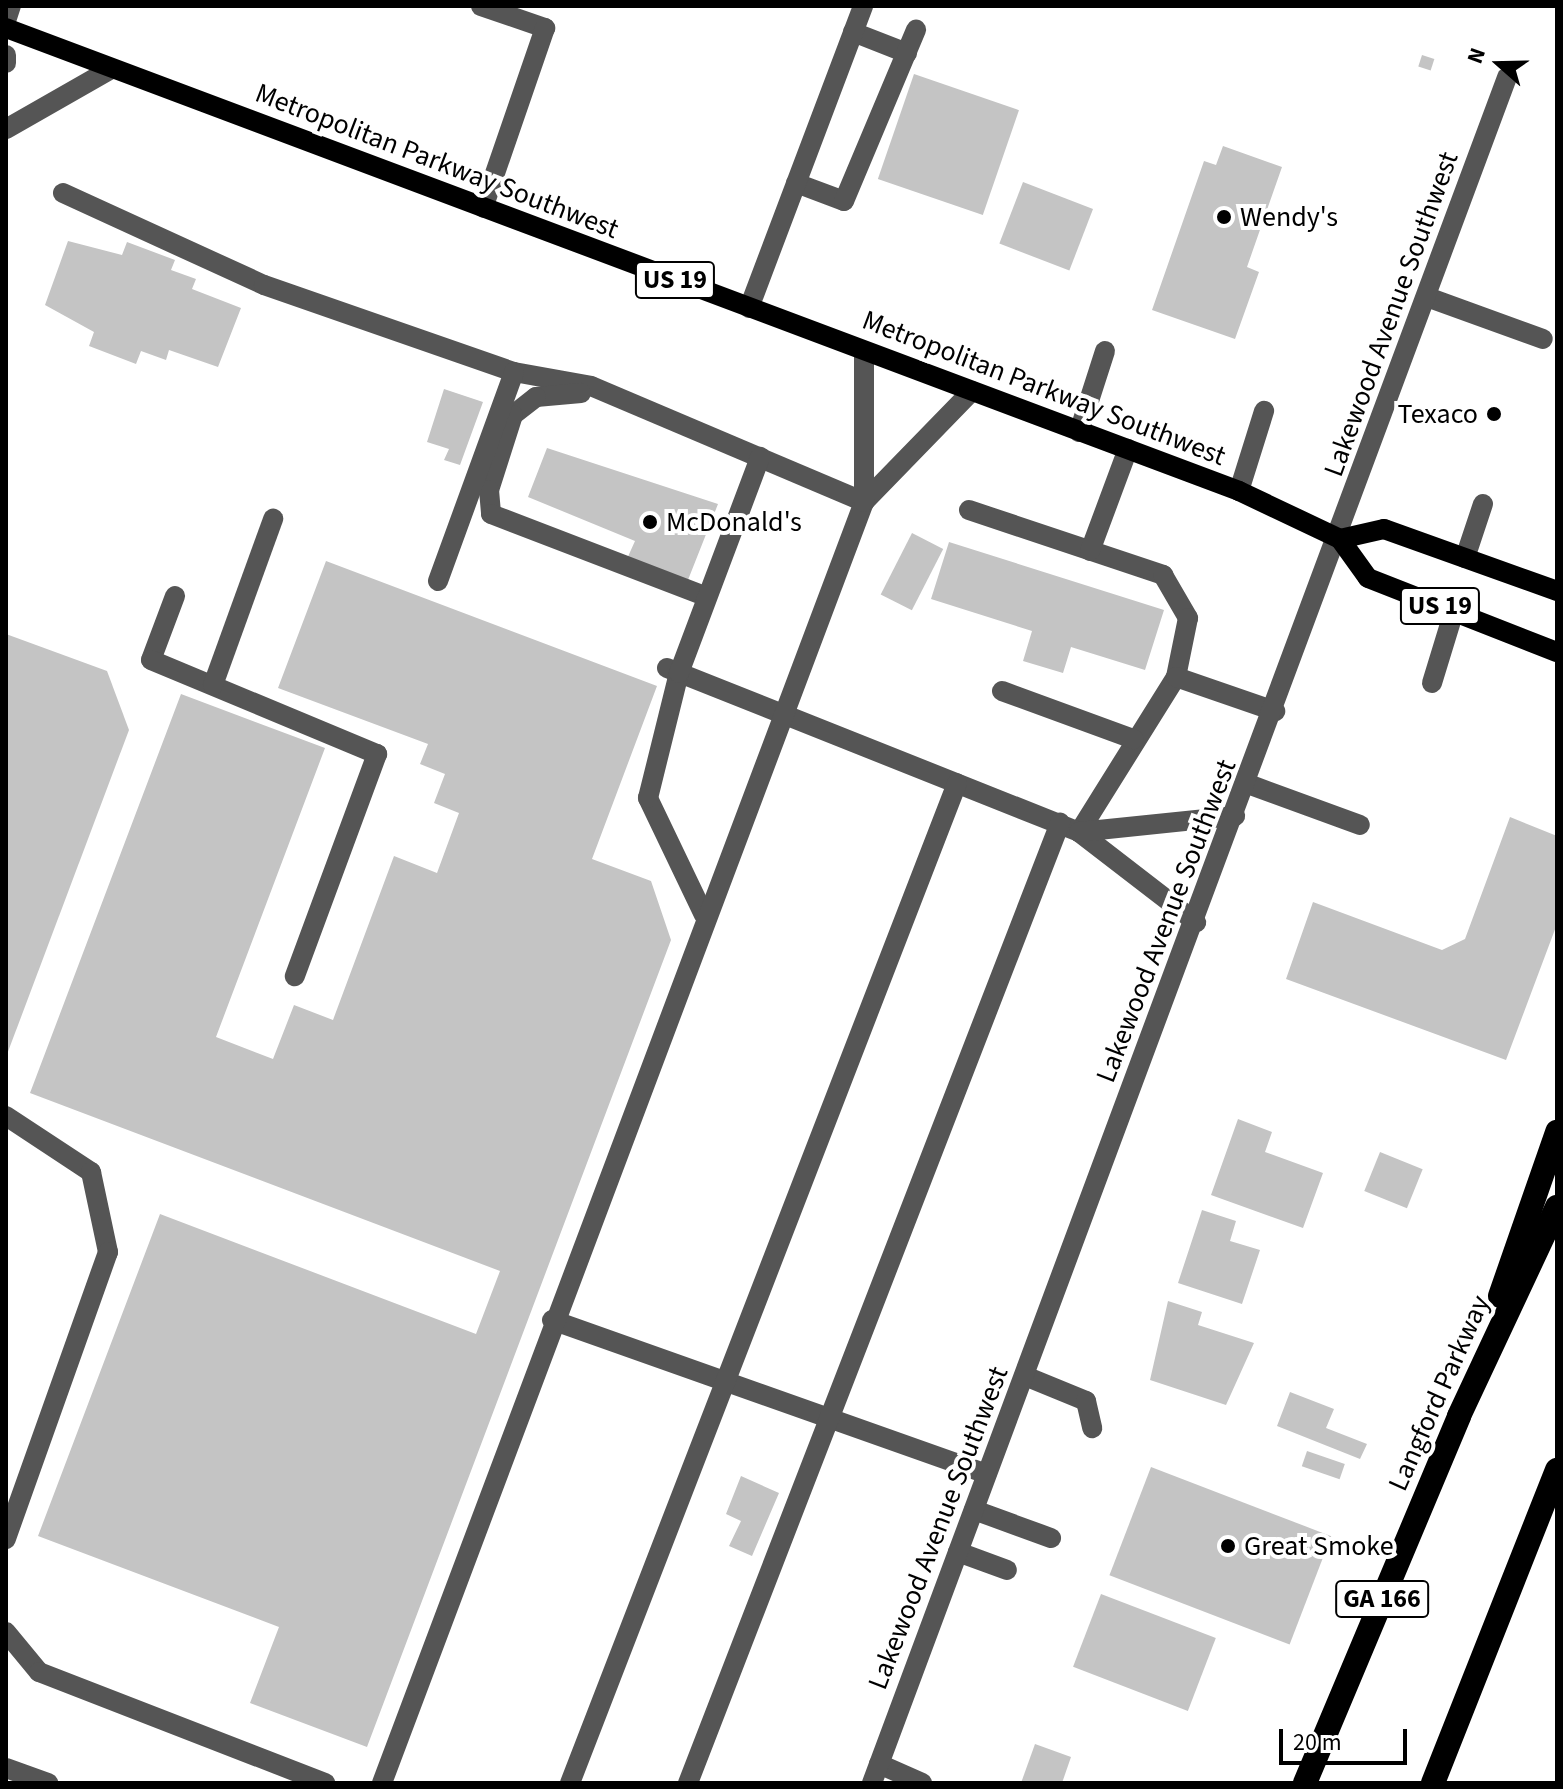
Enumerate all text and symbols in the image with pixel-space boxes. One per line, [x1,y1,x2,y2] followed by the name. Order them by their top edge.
[1459,24,1539,104] north arrow
[1459,43,1494,68] text: N
[251,76,623,246] street label: Metropolitan Parkway Southwest
[1317,147,1465,481] street label: Lakewood Avenue Southwest
[1240,200,1338,234] place label: Wendy's
[1215,208,1233,226] marker: Wendy's
[633,258,717,302] road number: US 19
[858,303,1230,473] street label: Metropolitan Parkway Southwest
[1397,397,1478,431] place label: Texaco
[1485,405,1503,423] marker: Texaco
[666,505,802,539] place label: McDonald's
[641,513,659,531] marker: McDonald's
[1398,584,1482,628] road number: US 19
[1089,755,1243,1087] street label: Lakewood Avenue Southwest
[1381,1290,1497,1496] street label: Langford Parkway
[861,1362,1015,1694] street label: Lakewood Avenue Southwest
[1244,1529,1394,1563] place label: Great Smoke
[1219,1537,1237,1555] marker: Great Smoke
[1334,1577,1430,1621] road number: GA 166
[1283,1713,1411,1763] scale bar
[1293,1725,1342,1760] text: 20 m

